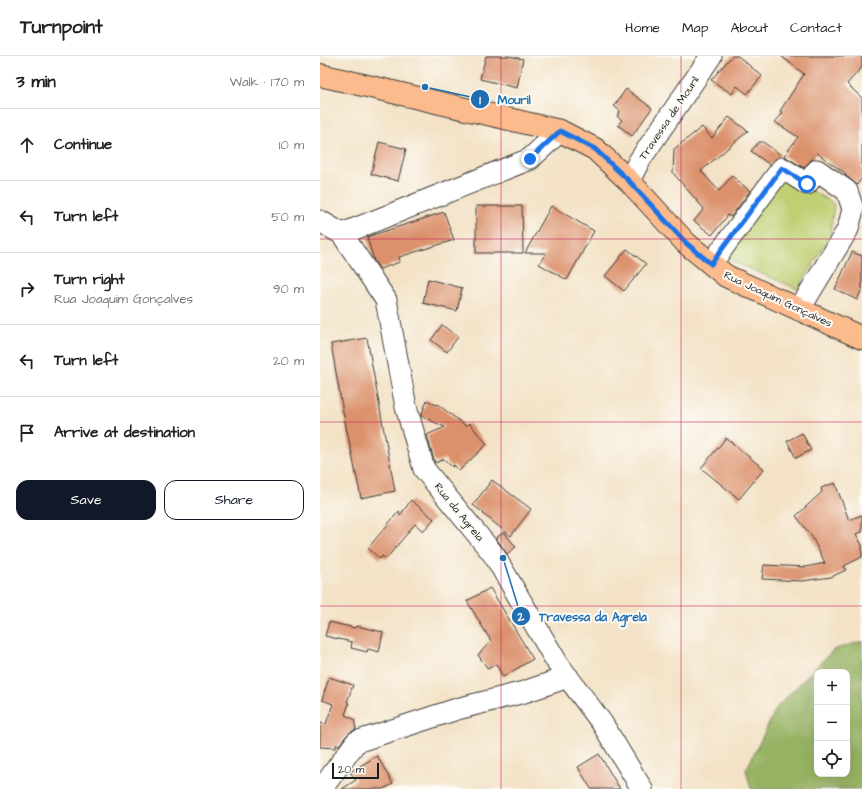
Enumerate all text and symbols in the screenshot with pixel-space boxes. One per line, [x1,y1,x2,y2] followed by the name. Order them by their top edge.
[20,14,103,41] text: Turnpoint
[625,18,660,38] text: Home
[682,18,708,38] text: Map
[730,18,768,38] text: About
[790,18,842,38] text: Contact
[16,70,56,94] text: 3 min
[230,73,304,91] text: Walk · 170 m
[636,73,703,163] street label: Travessa de Mouril
[470,87,539,111] callout: Mouril
[479,92,481,109] text: 1
[497,92,531,109] text: Mouril
[16,134,38,156] icon: ahead
[54,134,112,155] text: Continue
[279,136,304,154] text: 10 m
[521,150,539,168] route end
[798,175,816,193] route start
[16,206,38,228] icon: left
[54,206,118,227] text: Turn left
[271,208,304,226] text: 50 m
[722,267,835,331] street label: Rua Joaquim Gonçalves
[54,269,125,290] text: Turn right
[16,278,38,300] icon: right
[273,280,304,298] text: 90 m
[54,290,193,308] text: Rua Joaquim Gonçalves
[16,350,38,372] icon: left
[54,350,118,371] text: Turn left
[273,352,304,370] text: 20 m
[16,422,38,444] icon: arrive
[54,422,195,443] text: Arrive at destination
[16,480,156,520] button: Save
[164,480,304,520] button: Share
[430,480,487,545] street label: Rua da Agrela
[511,604,655,628] callout: Travessa da Agrela
[517,609,525,626] text: 2
[538,609,648,628] text: Travessa da Agrela
[814,669,850,777] map controls
[814,669,850,705] button: +
[814,705,850,741] button: −
[814,741,850,777] button: locate
[332,761,379,780] scale bar
[338,762,364,777] text: 20 m

